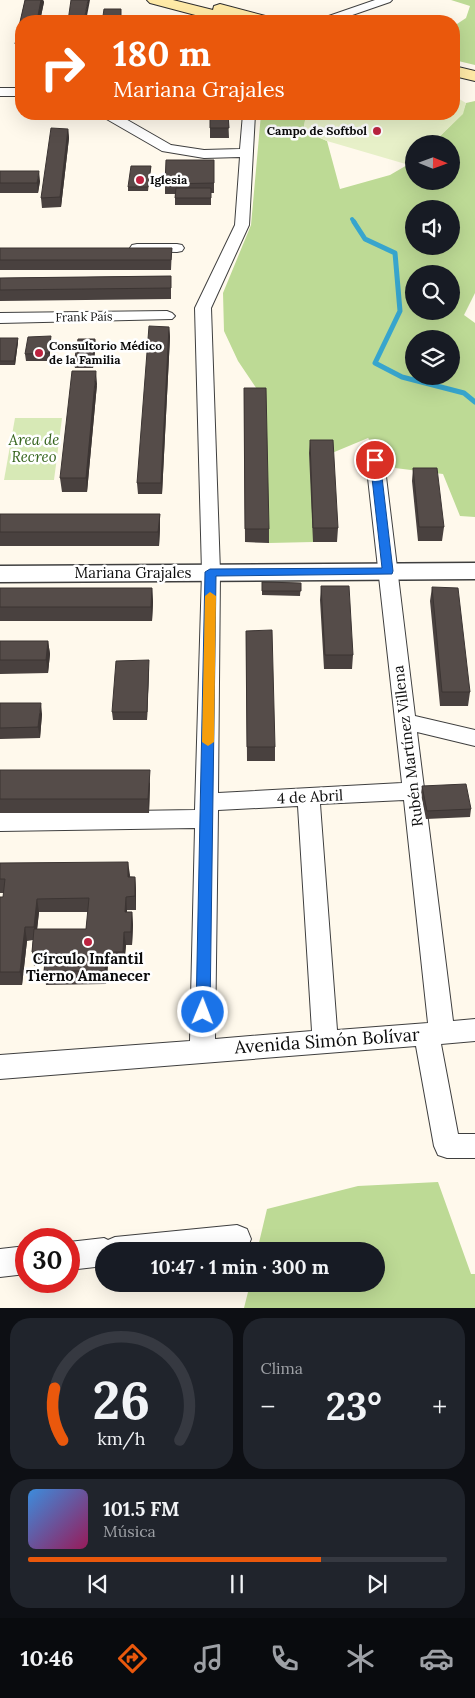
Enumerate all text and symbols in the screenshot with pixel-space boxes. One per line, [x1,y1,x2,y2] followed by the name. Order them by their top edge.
[113,31,211,76] text: 180 m
[30,35,95,100] icon: right
[113,75,285,103] text: Mariana Grajales
[267,123,367,138] place label: Campo de Softbol
[371,125,383,137] marker: Campo de Softbol
[405,135,460,190] north arrow
[405,135,460,385] map controls
[150,172,188,187] place label: Iglesia
[134,174,146,186] marker: Iglesia
[405,200,460,255] button: sound
[405,265,460,320] button: search
[55,308,113,324] street label: Frank País
[405,330,460,385] button: layers
[49,338,162,367] place label: Consultorio Médico de la Familia
[33,347,45,359] marker: Consultorio Médico de la Familia
[8,430,59,466] park label: Area de Recreo
[354,439,396,481] pin
[361,446,389,474] icon: arrive
[74,563,192,582] street label: Mariana Grajales
[388,664,427,828] street label: Rubén Martínez Villena
[277,785,343,808] street label: 4 de Abril
[82,936,94,948] marker: Círculo Infantil Tierno Amanecer
[26,949,151,985] place label: Círculo Infantil Tierno Amanecer
[176,985,228,1037] position arrow
[233,1023,421,1059] street label: Avenida Simón Bolívar
[15,1228,80,1293] speed limit sign: 30
[151,1255,329,1279] text: 10:47 · 1 min · 300 m
[261,1358,303,1378] text: Clima
[92,1367,150,1433] text: 26
[326,1382,382,1430] text: 23°
[261,1389,275,1425] text: −
[432,1389,447,1425] text: +
[97,1427,146,1450] text: km/h
[103,1497,180,1521] text: 101.5 FM
[103,1521,156,1541] text: Música
[84,1570,112,1598] icon: previous
[223,1570,251,1598] icon: pause
[363,1570,391,1598] icon: next
[115,1641,150,1676] icon: directions
[191,1641,226,1676] icon: music
[267,1641,302,1676] icon: phone
[343,1641,378,1676] icon: climate
[419,1641,454,1676] icon: car
[21,1644,74,1672] text: 10:46

